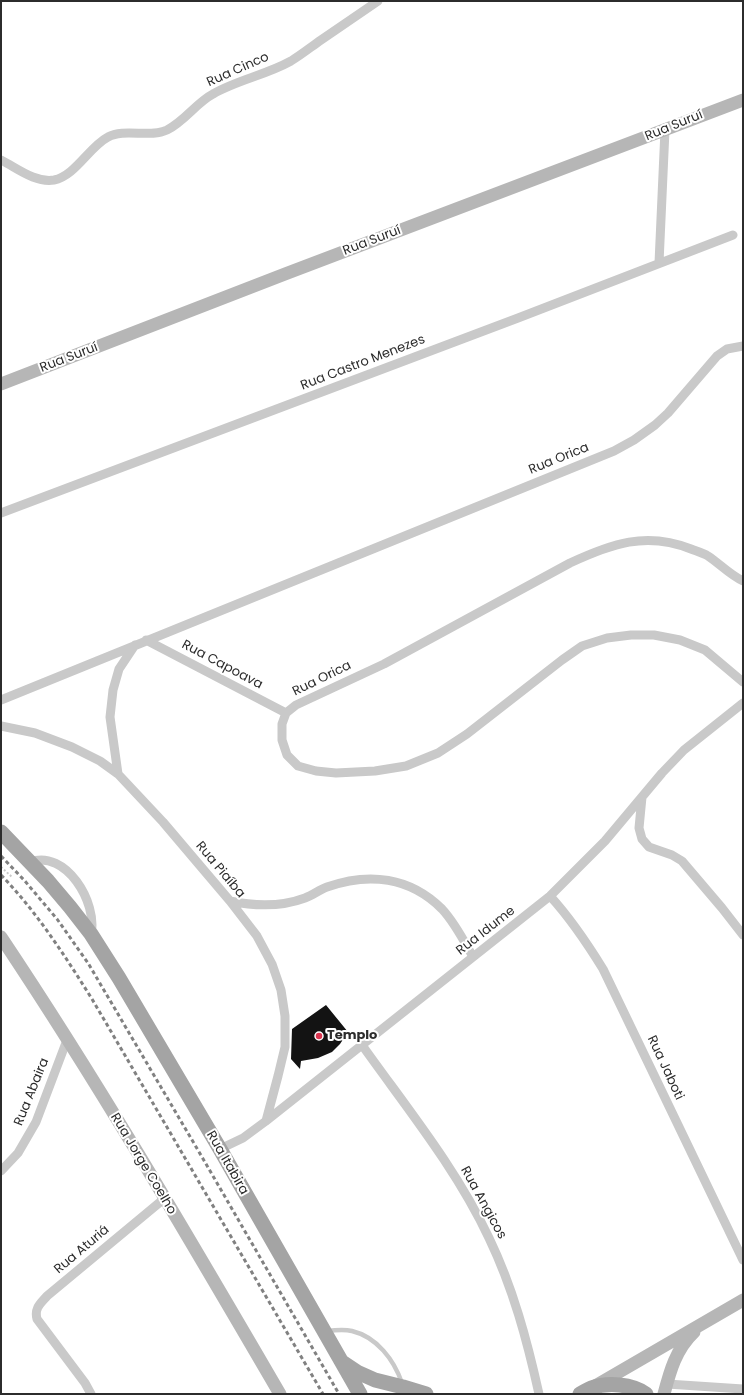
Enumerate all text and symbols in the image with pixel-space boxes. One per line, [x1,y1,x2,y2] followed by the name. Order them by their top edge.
[205,49,271,91] street label: Rua Cinco
[643,107,705,145] street label: Rua Suruí
[341,223,403,259] street label: Rua Suruí
[299,332,427,394] street label: Rua Castro Menezes
[38,340,100,376] street label: Rua Suruí
[527,440,591,478] street label: Rua Orica
[179,637,265,693] street label: Rua Capoava
[290,658,354,700] street label: Rua Orica
[192,839,248,901] street label: Rua Piaíba
[454,903,518,959] street label: Rua Idume
[327,1028,377,1044] place label: Templo
[314,1031,324,1041] marker: Templo
[643,1033,687,1103] street label: Rua Jaboti
[11,1056,53,1128] street label: Rua Abaira
[107,1111,179,1217] street label: Rua Jorge Coelho
[203,1128,251,1198] street label: Rua Itabira
[457,1164,509,1242] street label: Rua Angicos
[51,1222,113,1278] street label: Rua Aturiá

